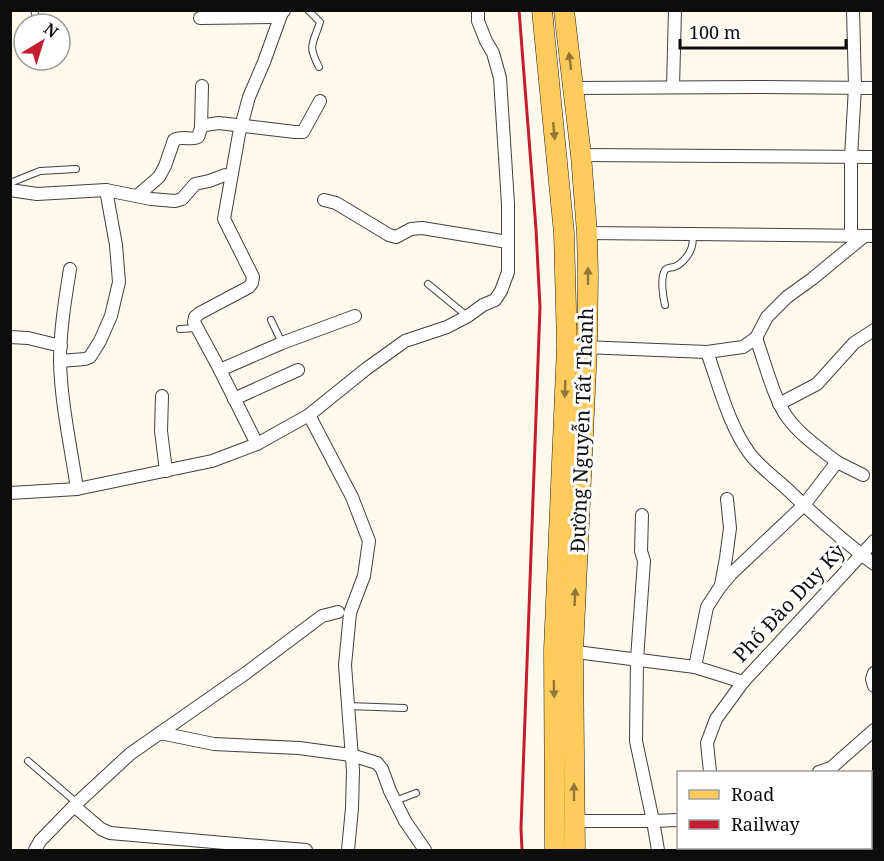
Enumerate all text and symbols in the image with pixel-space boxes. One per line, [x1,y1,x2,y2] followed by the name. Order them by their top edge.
[12,12,72,72] north arrow
[680,12,846,50] scale bar
[39,18,63,43] text: N
[689,20,741,44] text: 100 m
[565,52,574,71] one-way arrow
[549,122,559,141] one-way arrow
[583,267,593,286] one-way arrow
[564,307,599,553] street label: Đường Nguyễn Tất Thành
[560,379,569,398] one-way arrow
[727,537,851,668] street label: Phố Đào Duy Kỳ
[571,588,580,607] one-way arrow
[549,679,559,698] one-way arrow
[677,771,872,849] legend
[731,782,774,806] text: Road
[569,783,579,802] one-way arrow
[731,812,801,836] text: Railway

